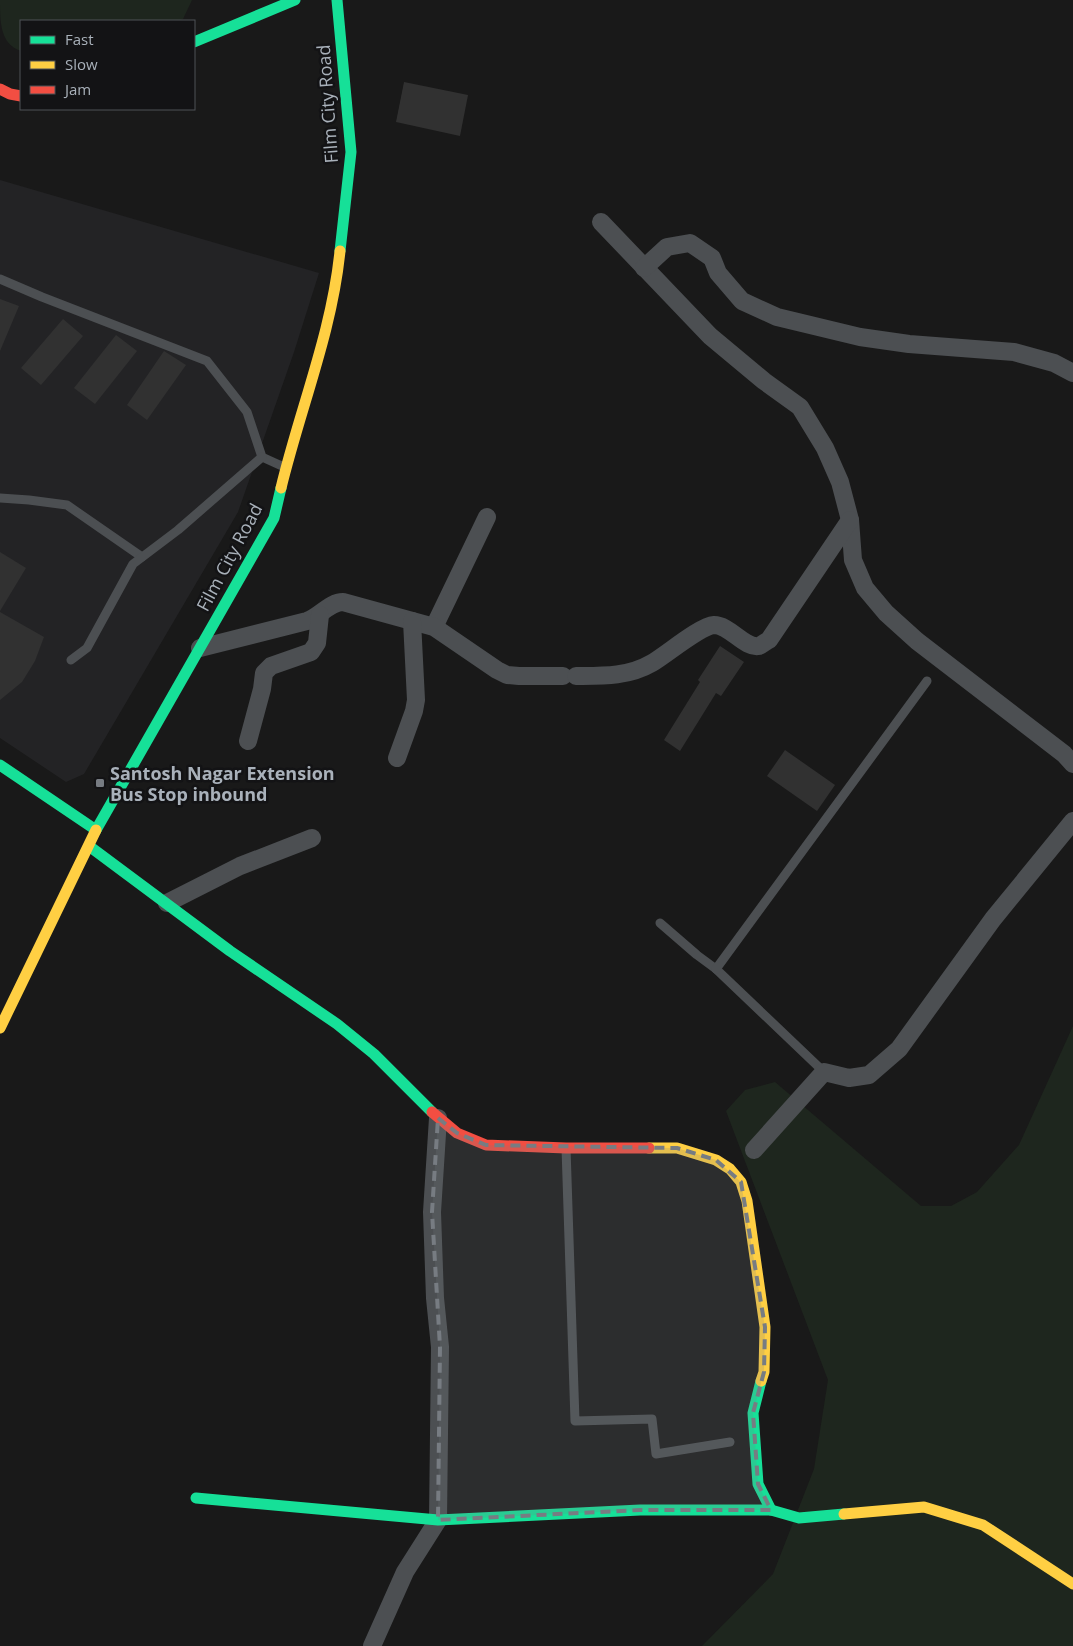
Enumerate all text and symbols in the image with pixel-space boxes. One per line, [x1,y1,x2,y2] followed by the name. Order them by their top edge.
[20,20,195,110] legend
[65,29,94,49] text: Fast
[311,44,343,164] street label: Film City Road
[65,54,98,74] text: Slow
[63,79,91,99] text: Jam
[191,499,267,615] street label: Film City Road
[110,761,335,806] place label: Santosh Nagar Extension Bus Stop inbound
[94,777,106,789] marker: Santosh Nagar Extension Bus Stop inbound

